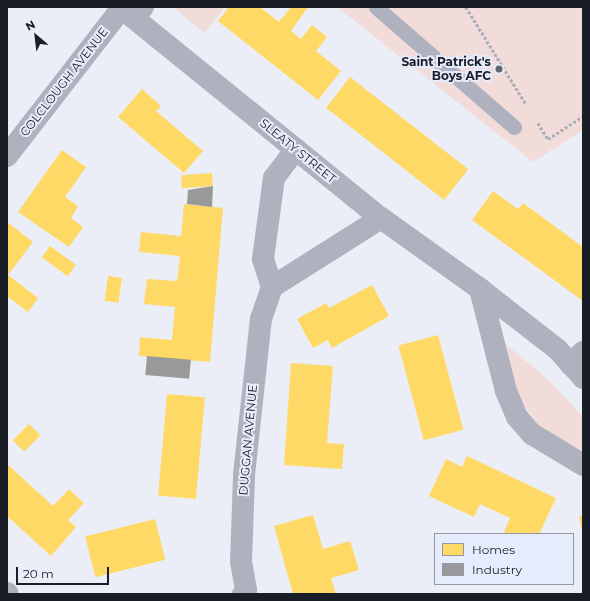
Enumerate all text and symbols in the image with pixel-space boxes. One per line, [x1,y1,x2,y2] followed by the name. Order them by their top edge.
[16,16,56,56] north arrow
[17,25,111,139] street label: COLCLOUGH AVENUE
[401,55,491,83] place label: Saint Patrick's Boys AFC
[494,64,504,74] marker: Saint Patrick's Boys AFC
[257,116,339,186] street label: SLEATY STREET
[236,384,260,496] street label: DUGGAN AVENUE
[434,533,574,585] legend
[472,542,515,557] text: Homes
[18,559,111,585] scale bar
[472,562,522,577] text: Industry
[23,566,54,581] text: 20 m

